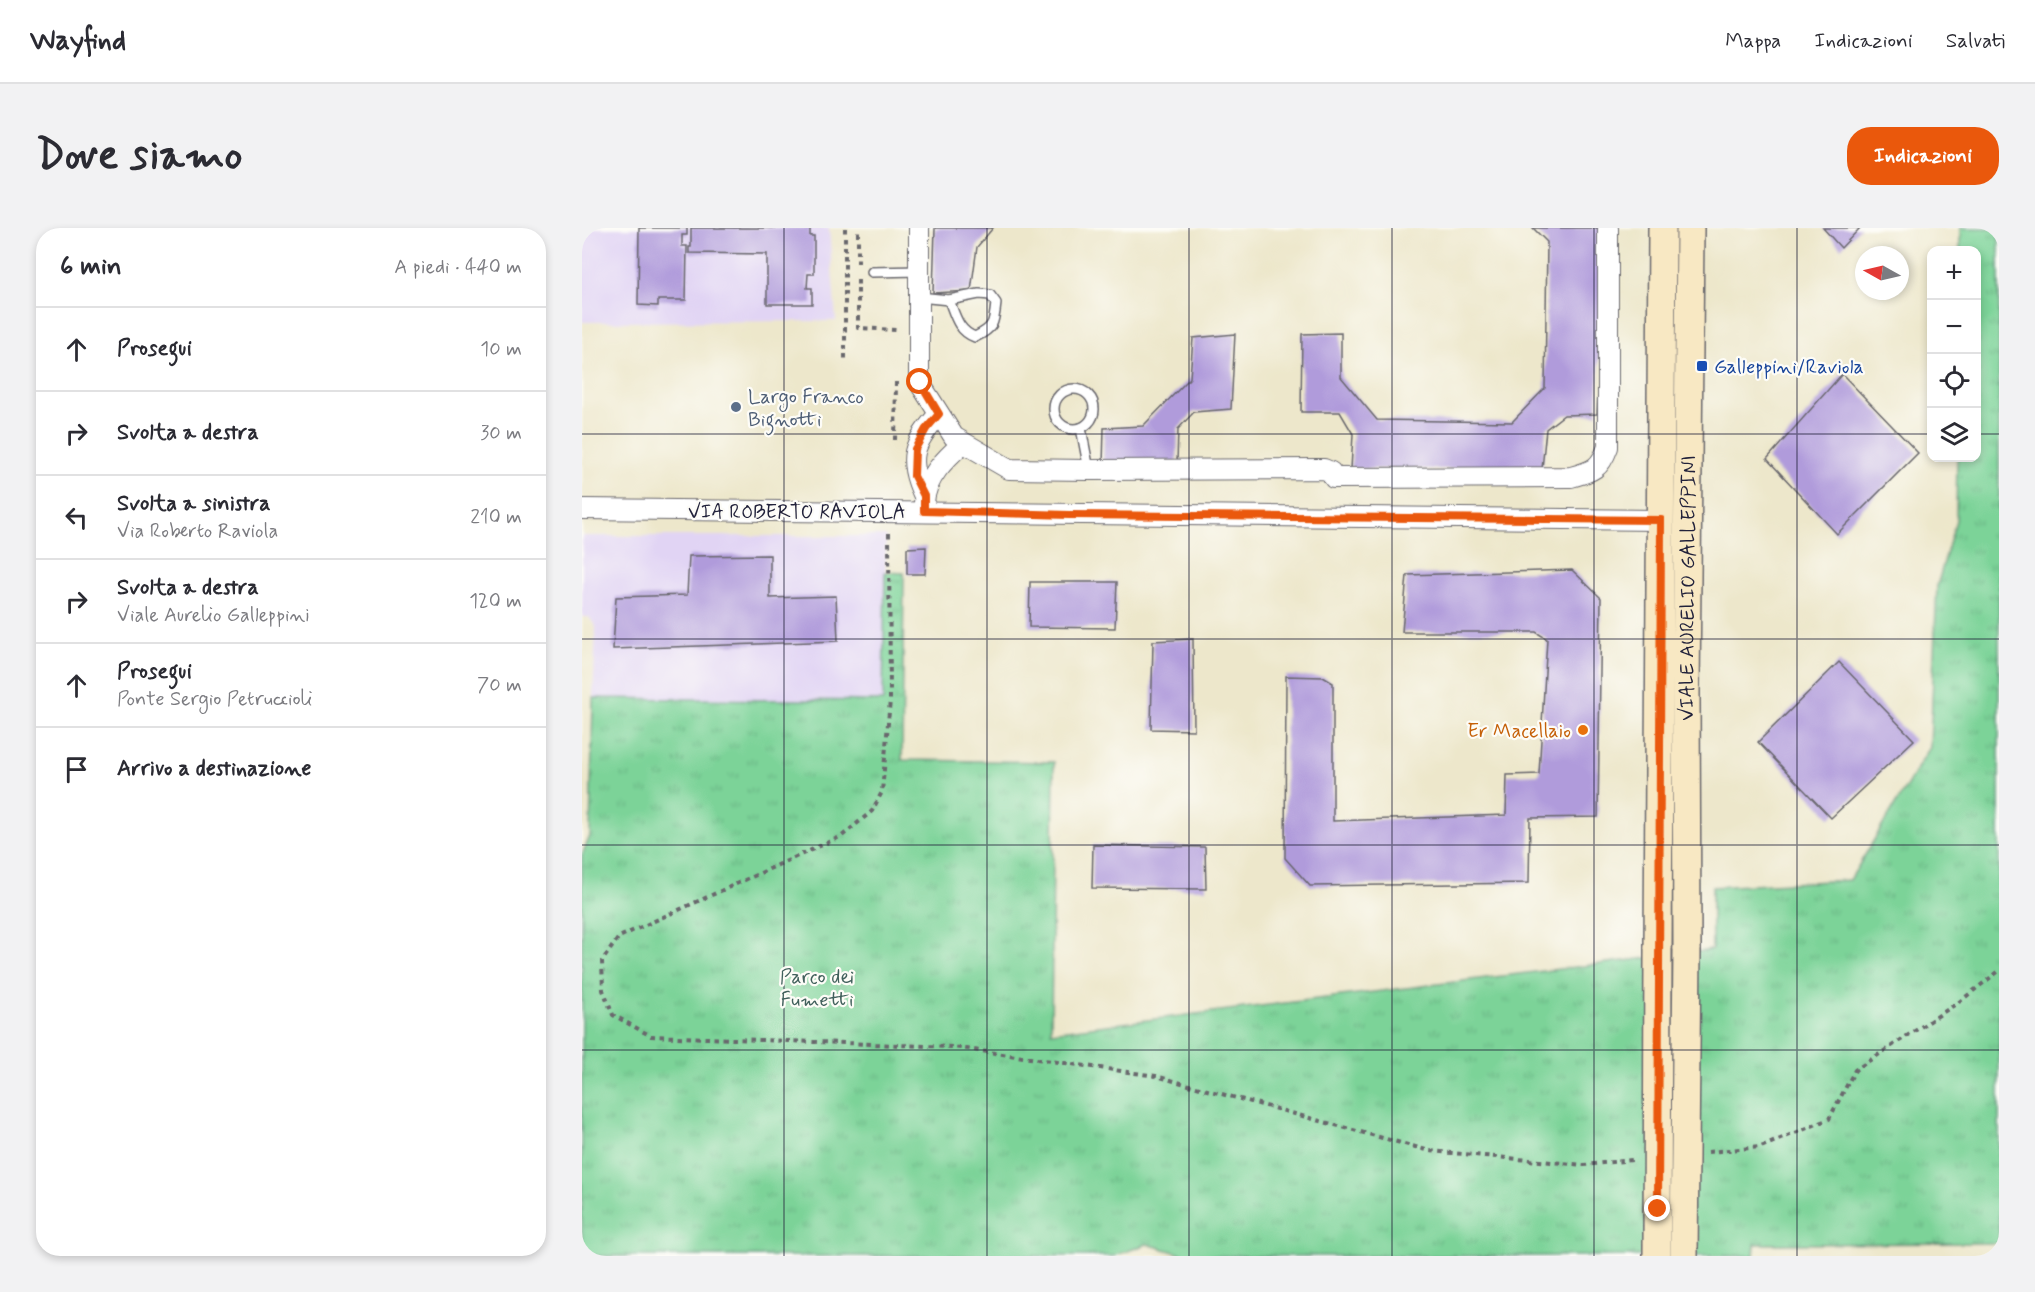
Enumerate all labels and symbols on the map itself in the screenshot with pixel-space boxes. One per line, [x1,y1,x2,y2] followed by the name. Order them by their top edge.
[1855,246,1909,300] north arrow
[1714,354,1864,381] place label: Galleppini/Raviola
[1695,359,1709,373] marker: Galleppini/Raviola
[906,368,932,394] route start
[748,384,864,436] place label: Largo Franco Bignotti
[729,400,743,414] marker: Largo Franco Bignotti
[1674,455,1703,721] street label: VIALE AURELIO GALLEPPINI
[688,499,906,526] street label: VIA ROBERTO RAVIOLA
[1467,718,1571,745] place label: Er Macellaio
[1576,723,1590,737] marker: Er Macellaio
[780,964,854,1014] park label: Parco dei Fumetti
[1644,1195,1670,1221] route end

